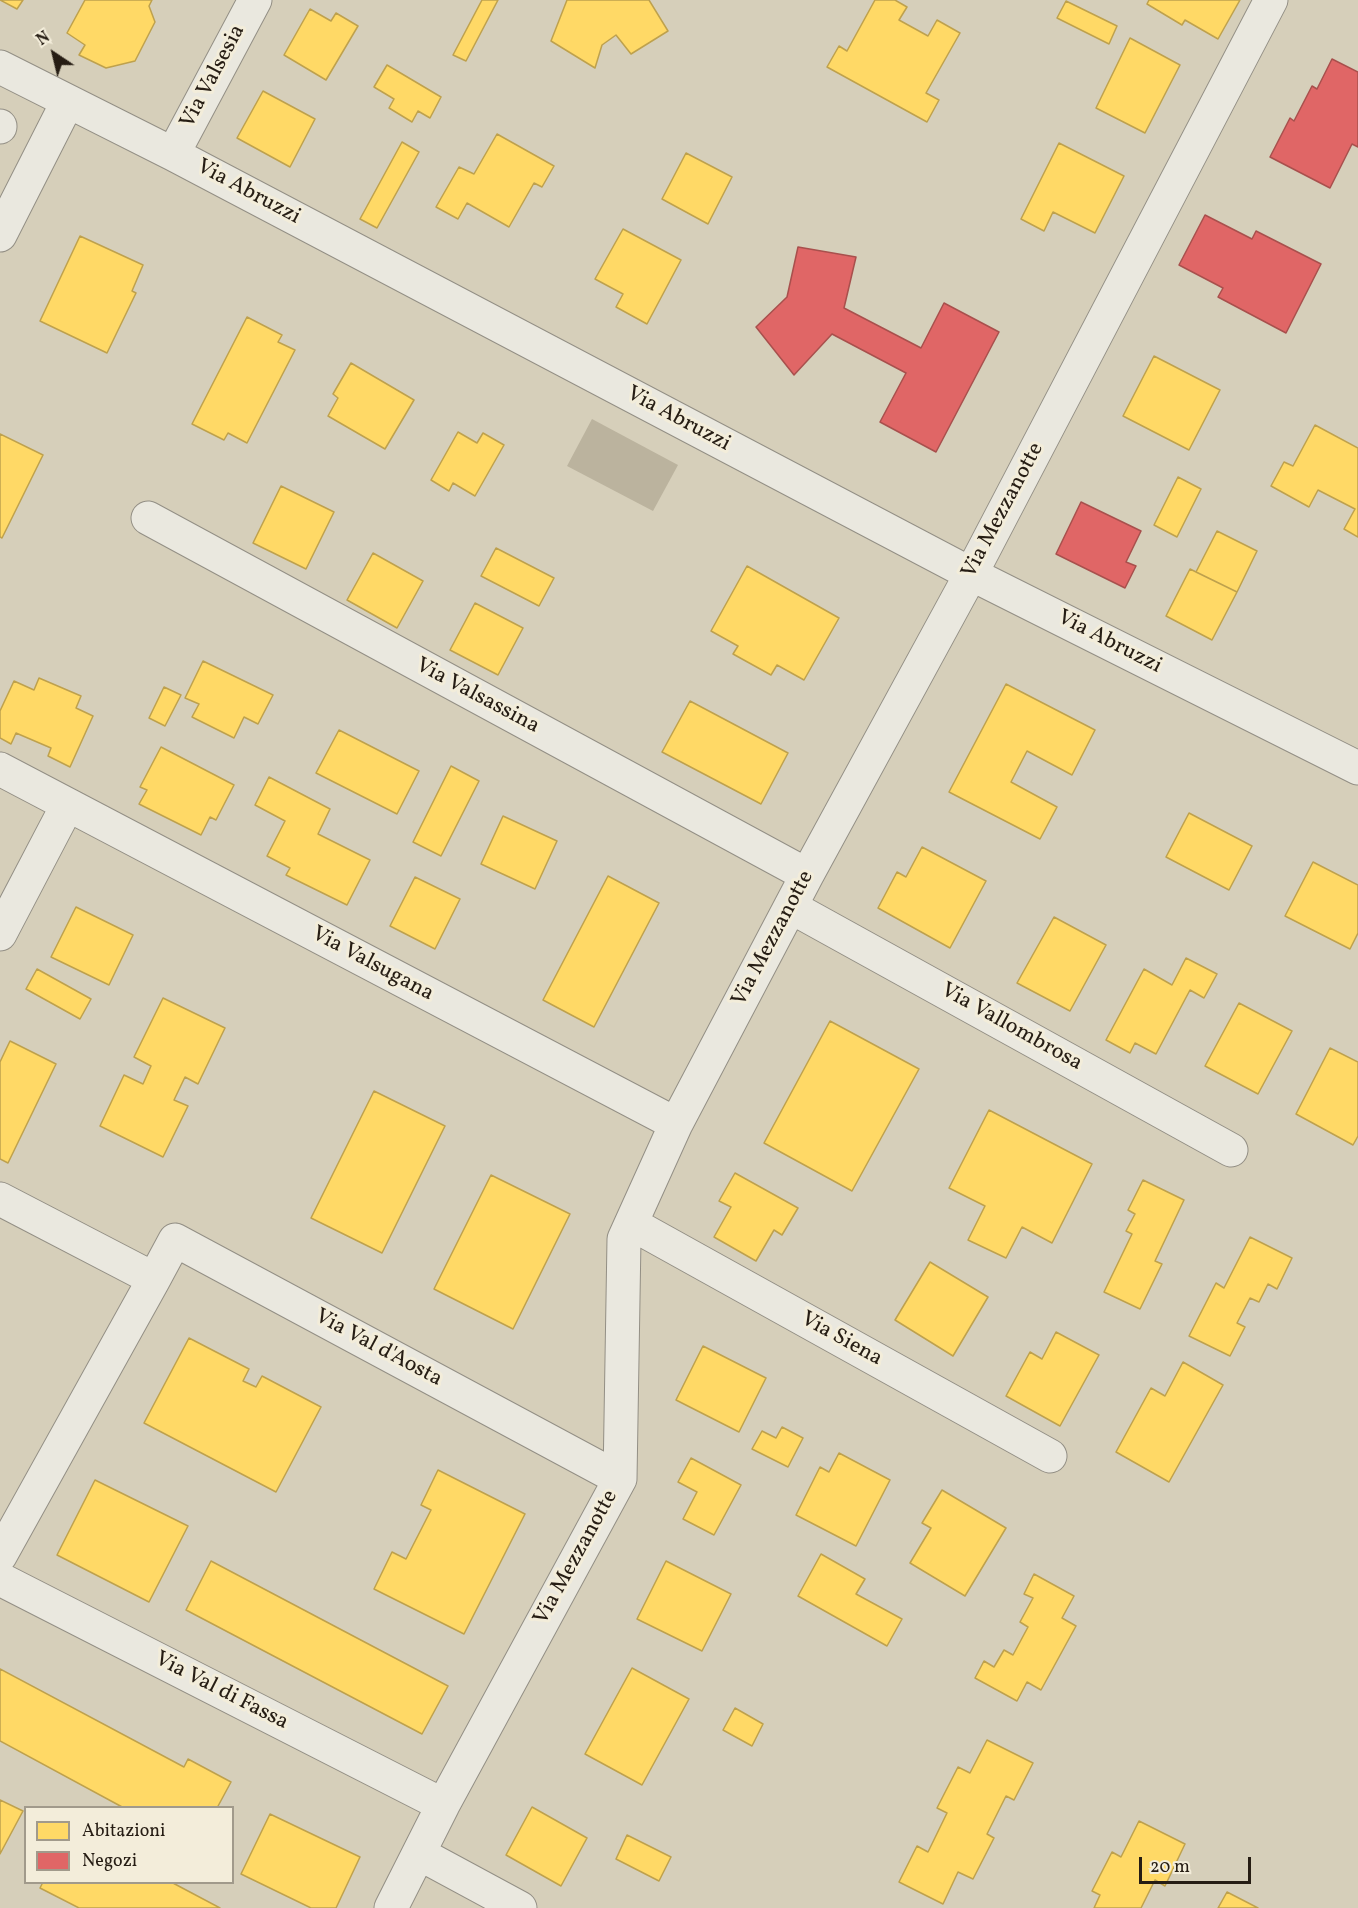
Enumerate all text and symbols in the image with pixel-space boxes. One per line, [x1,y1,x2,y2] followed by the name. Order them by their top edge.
[176,21,252,133] street label: Via Valsesia
[24,24,84,84] north arrow
[33,27,55,52] text: N
[192,155,304,231] street label: Via Abruzzi
[622,382,734,458] street label: Via Abruzzi
[957,439,1051,583] street label: Via Mezzanotte
[1052,605,1166,681] street label: Via Abruzzi
[411,653,543,741] street label: Via Valsassina
[727,867,821,1011] street label: Via Mezzanotte
[306,922,438,1008] street label: Via Valsugana
[936,978,1086,1078] street label: Via Vallombrosa
[310,1304,446,1394] street label: Via Val d'Aosta
[796,1307,886,1373] street label: Via Siena
[529,1486,625,1630] street label: Via Mezzanotte
[150,1647,292,1737] street label: Via Val di Fassa
[24,1806,234,1884] legend
[82,1819,165,1844] text: Abitazioni
[1142,1845,1254,1883] scale bar
[82,1849,137,1874] text: Negozi
[1150,1855,1190,1880] text: 20 m

